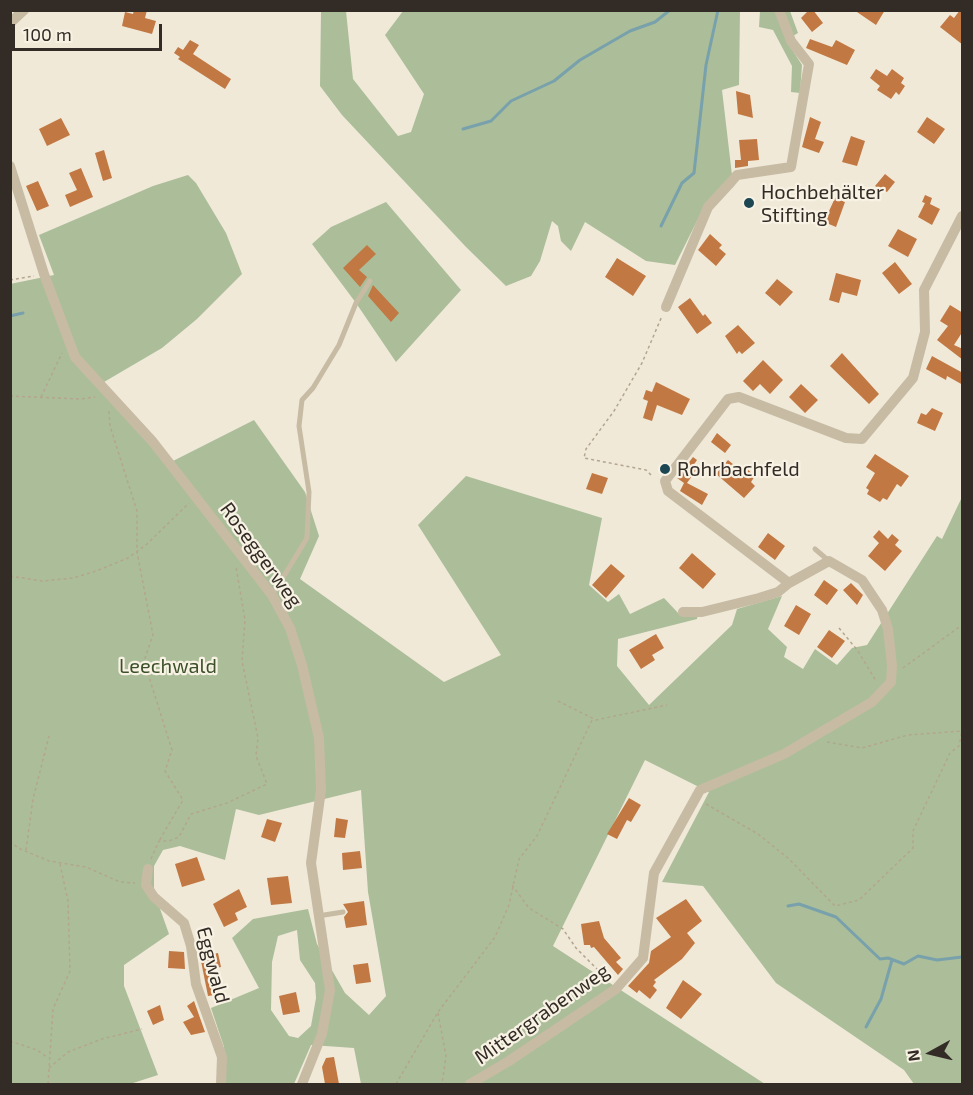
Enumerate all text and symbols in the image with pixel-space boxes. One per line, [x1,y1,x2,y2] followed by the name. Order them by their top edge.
[15,12,165,50] scale bar
[23,23,72,45] text: 100 m
[761,180,884,227] place label: Hochbehälter Stifting
[742,196,756,210] marker: Hochbehälter Stifting
[677,457,800,481] place label: Rohrbachfeld
[658,462,672,476] marker: Rohrbachfeld
[215,498,307,612] street label: Roseggerweg
[119,654,217,678] park label: Leechwald
[191,924,235,1006] street label: Eggwald
[470,959,614,1069] street label: Mittergrabenweg
[901,1023,961,1083] north arrow
[902,1049,923,1063] text: N

